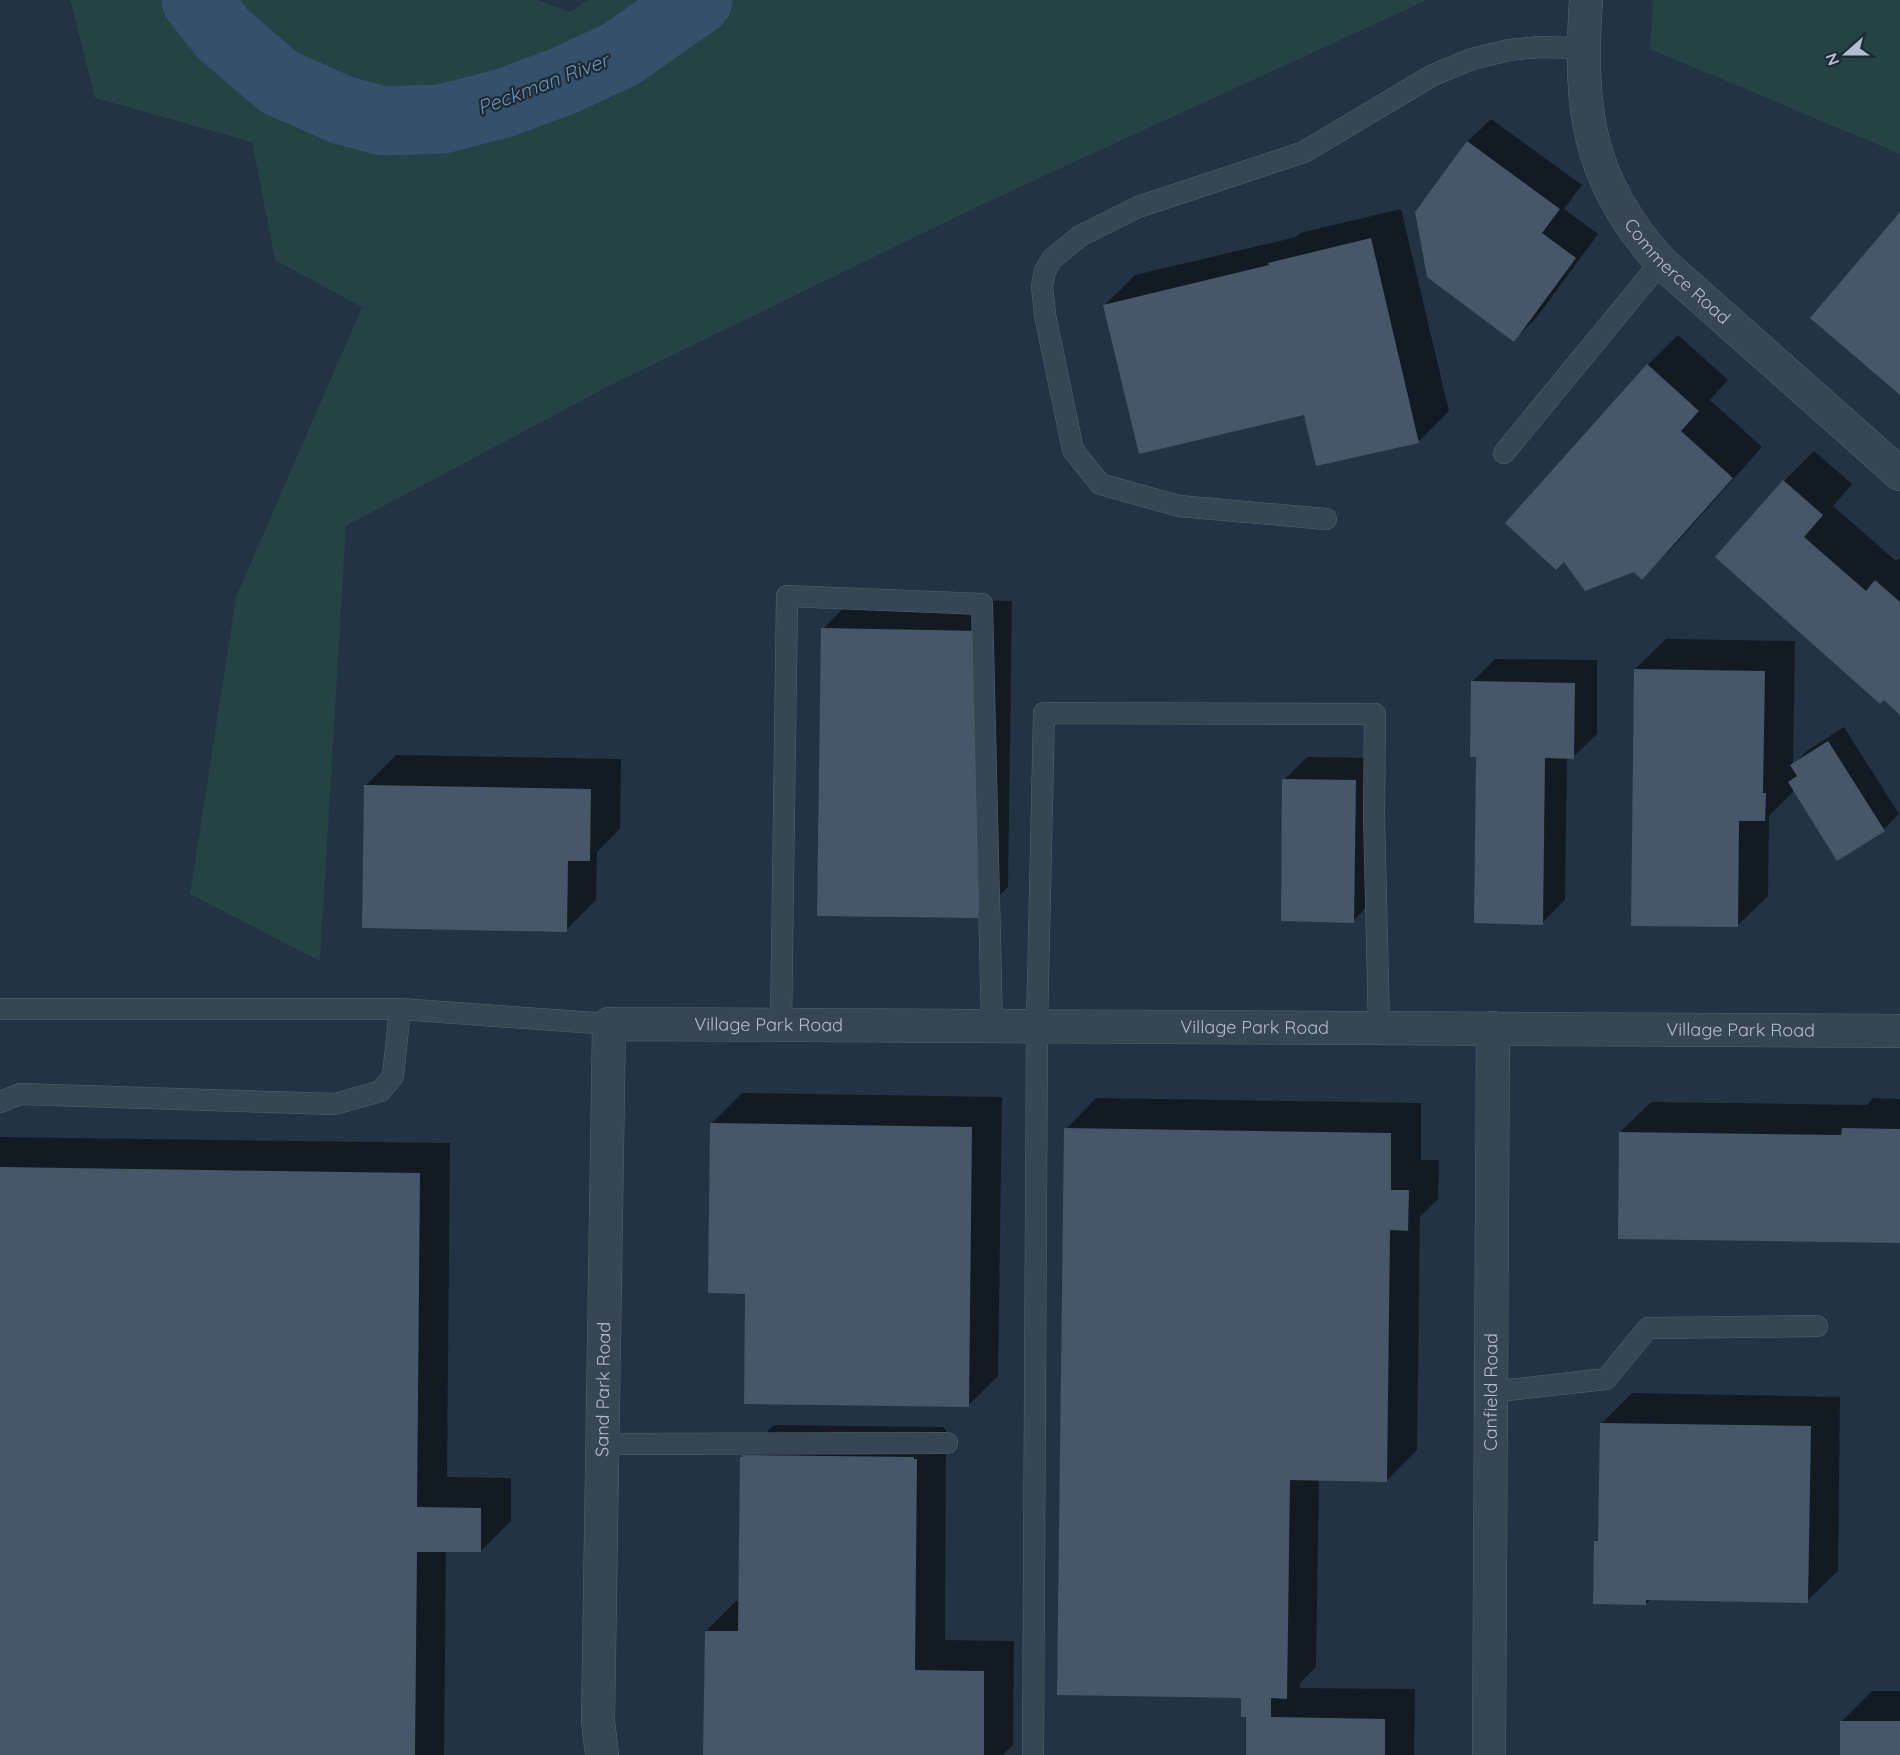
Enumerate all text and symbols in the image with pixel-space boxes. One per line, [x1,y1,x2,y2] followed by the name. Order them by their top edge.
[1816,24,1876,84] north arrow
[474,46,614,120] water label: Peckman River
[1821,50,1843,68] text: N
[1619,214,1735,329] street label: Commerce Road
[694,1012,843,1036] street label: Village Park Road
[1180,1015,1329,1039] street label: Village Park Road
[1666,1018,1815,1042] street label: Village Park Road
[590,1322,615,1457] street label: Sand Park Road
[1479,1333,1502,1451] street label: Canfield Road

